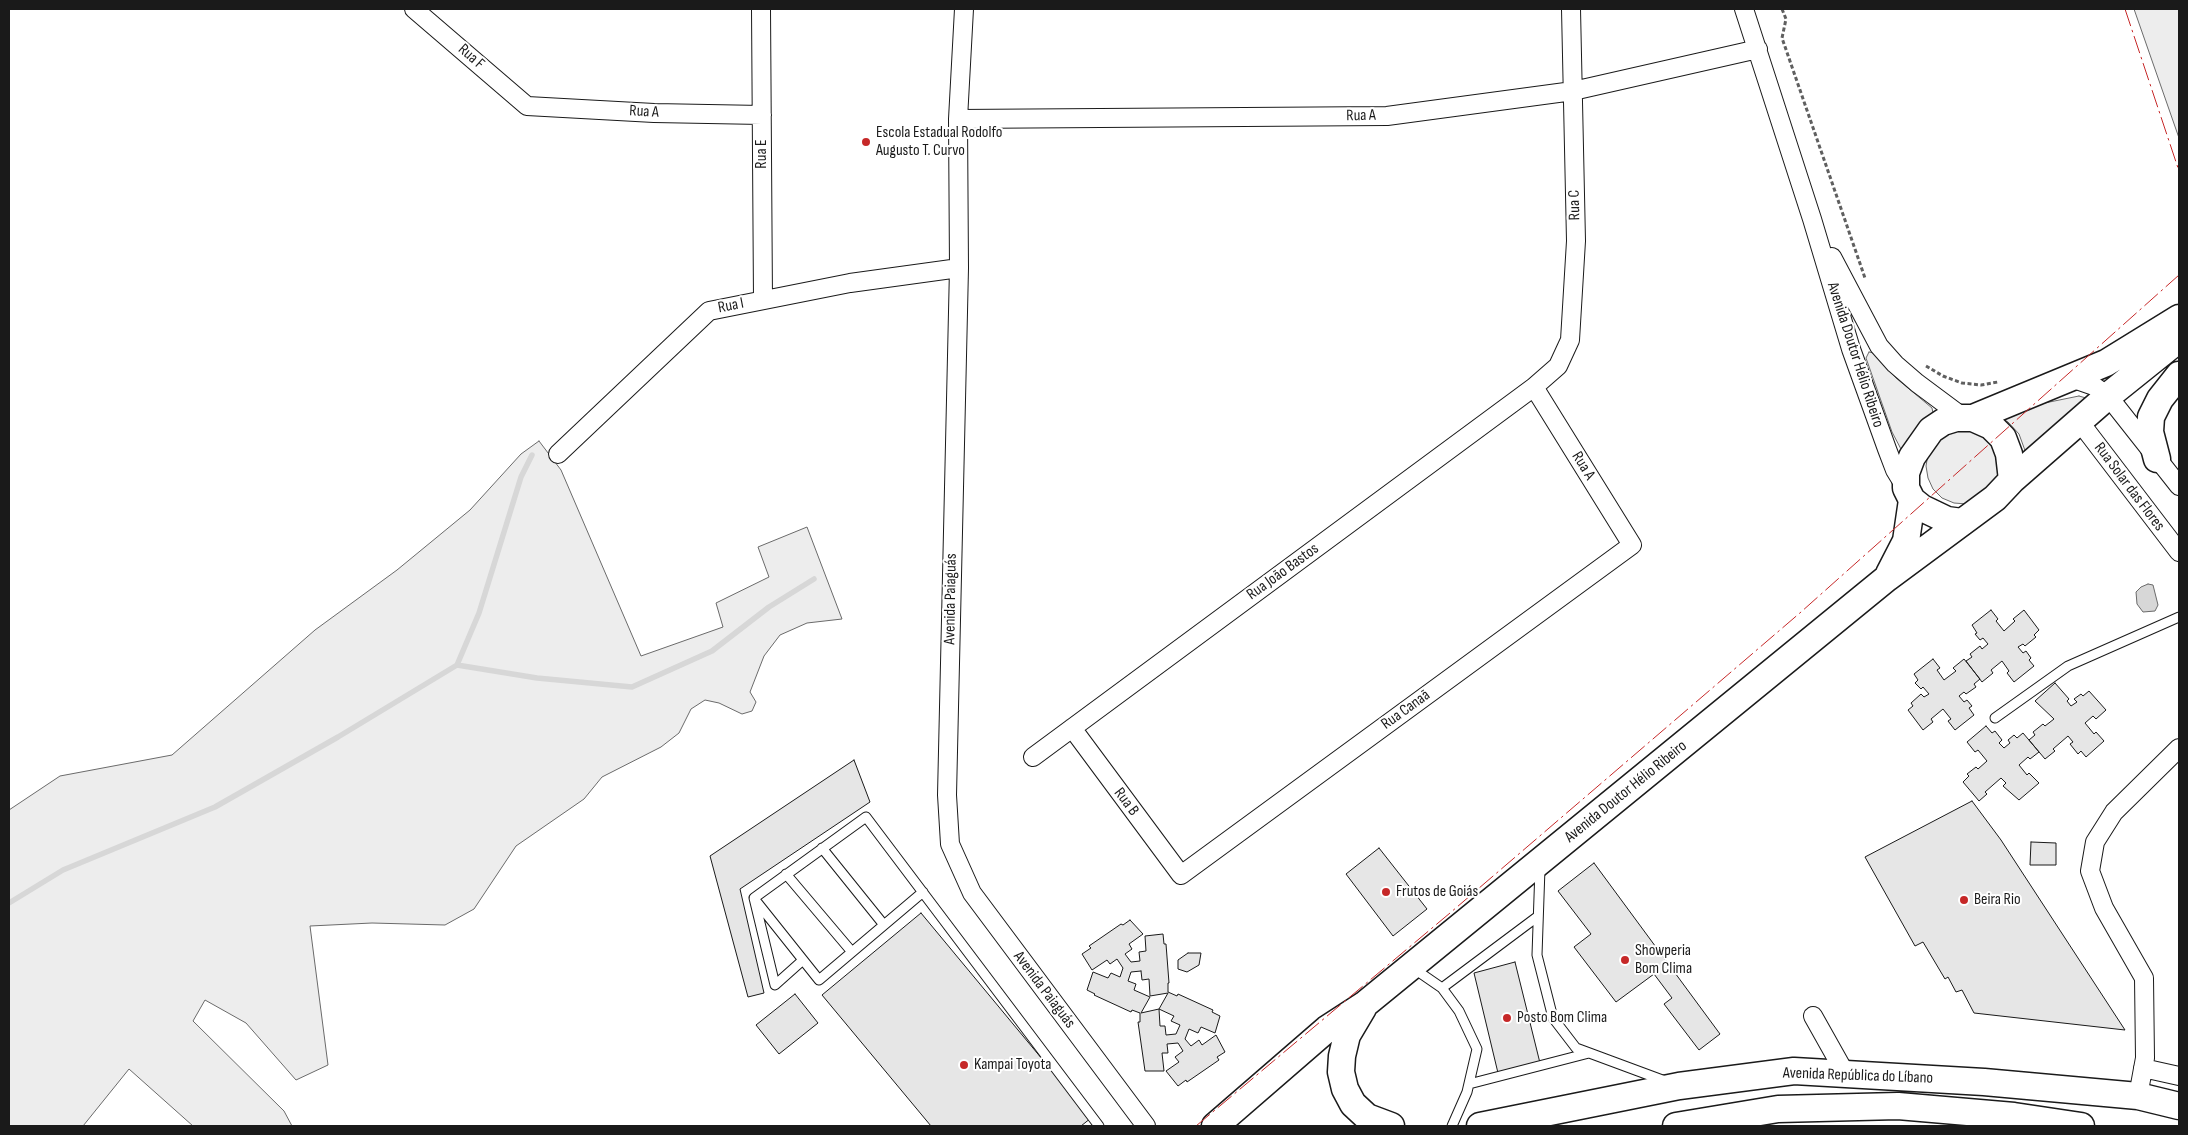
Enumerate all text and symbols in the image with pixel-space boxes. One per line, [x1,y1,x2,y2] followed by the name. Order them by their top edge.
[454,40,488,74] street label: Rua F
[629,102,659,122] street label: Rua A
[1346,106,1376,126] street label: Rua A
[876,123,1002,161] place label: Escola Estadual Rodolfo Augusto T. Curvo
[860,136,872,148] marker: Escola Estadual Rodolfo Augusto T. Curvo
[752,139,772,169] street label: Rua E
[1565,190,1585,220] street label: Rua C
[1822,280,1888,430] street label: Avenida Doutor Hélio Ribeiro
[716,294,746,318] street label: Rua I
[2089,439,2169,535] street label: Rua Solar das Flores
[1567,448,1599,484] street label: Rua A
[1243,539,1323,605] street label: Rua João Bastos
[941,553,961,645] street label: Avenida Paiaguás
[1378,686,1434,734] street label: Rua Canaã
[1561,737,1691,847] street label: Avenida Doutor Hélio Ribeiro
[1109,784,1143,820] street label: Rua B
[1396,882,1478,902] place label: Frutos de Goiás
[1380,886,1392,898] marker: Frutos de Goiás
[1974,890,2021,910] place label: Beira Rio
[1958,894,1970,906] marker: Beira Rio
[1635,941,1692,979] place label: Showperia Bom Clima
[1009,948,1079,1032] street label: Avenida Paiaguás
[1619,954,1631,966] marker: Showperia Bom Clima
[1517,1008,1607,1028] place label: Posto Bom Clima
[1501,1012,1513,1024] marker: Posto Bom Clima
[974,1055,1051,1075] place label: Kampai Toyota
[958,1059,970,1071] marker: Kampai Toyota
[1783,1064,1933,1088] street label: Avenida República do Líbano

